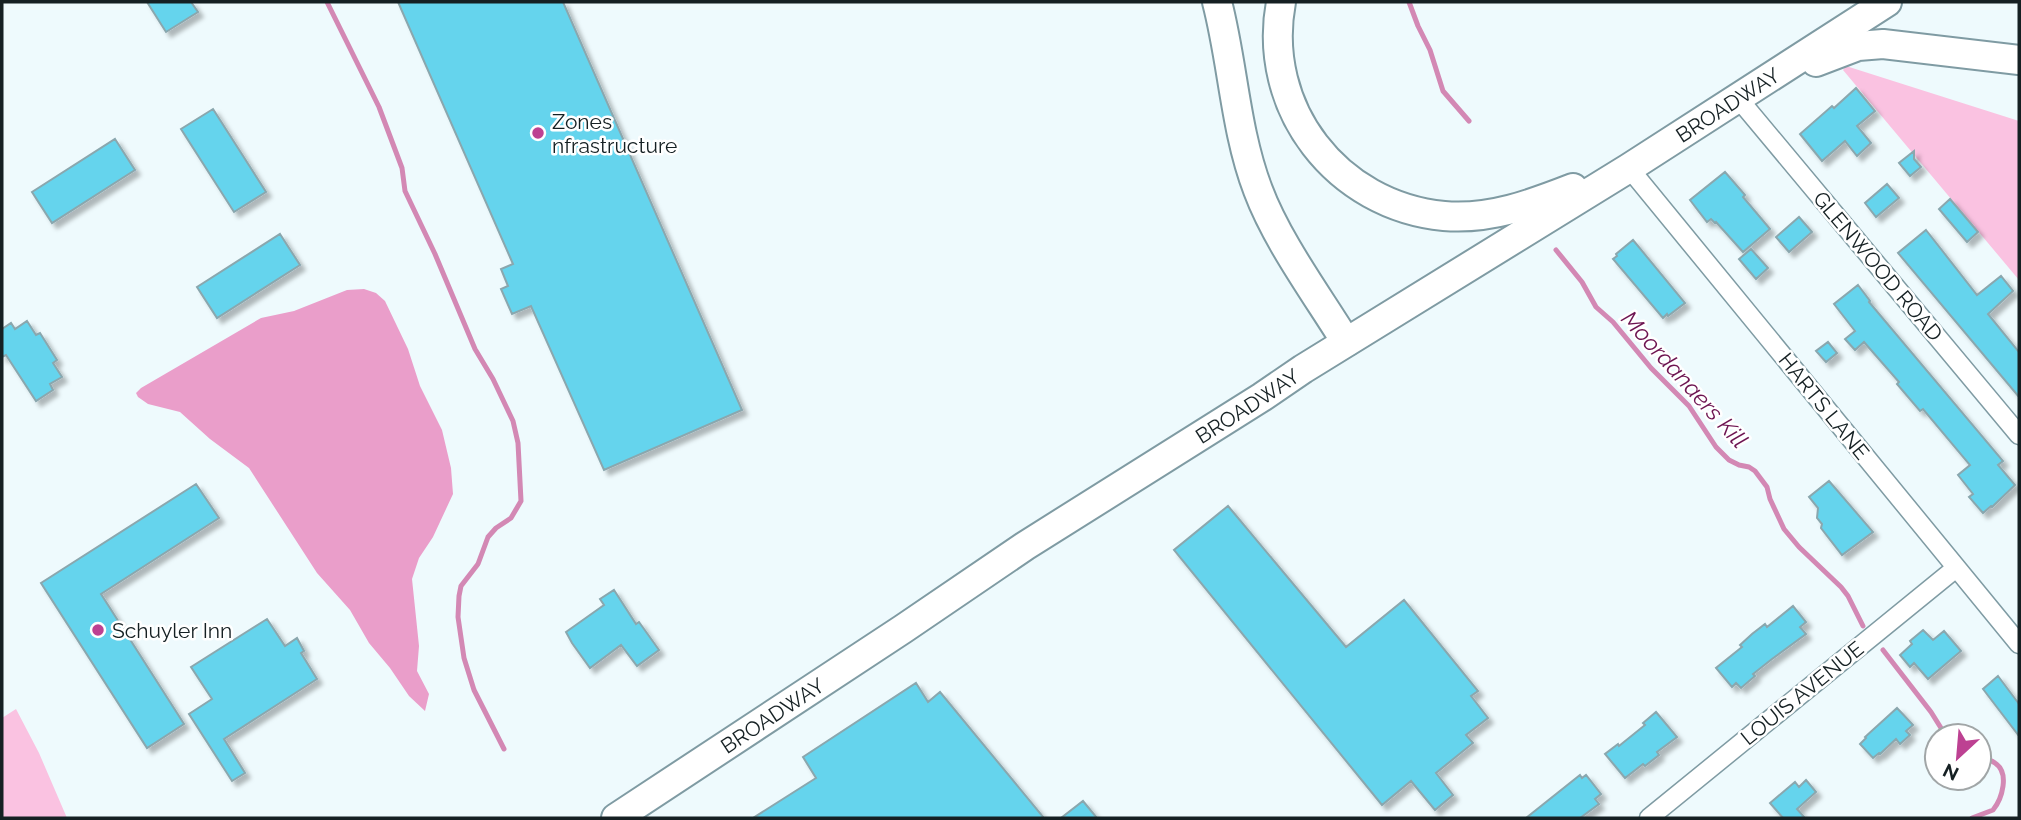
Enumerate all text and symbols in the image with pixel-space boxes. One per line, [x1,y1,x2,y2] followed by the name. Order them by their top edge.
[1671,62,1784,147] street label: BROADWAY
[552,109,677,158] place label: Zones nfrastructure
[530,125,546,141] marker: Zones nfrastructure
[1808,186,1948,346] street label: GLENWOOD ROAD
[1616,305,1754,453] water label: Moordanaers Kill
[1774,348,1874,464] street label: HARTS LANE
[1191,363,1304,448] street label: BROADWAY
[112,618,232,643] place label: Schuyler Inn
[90,622,106,638] marker: Schuyler Inn
[1736,636,1868,750] street label: LOUIS AVENUE
[716,672,829,758] street label: BROADWAY
[1923,722,1993,792] north arrow
[1939,759,1962,785] text: N

